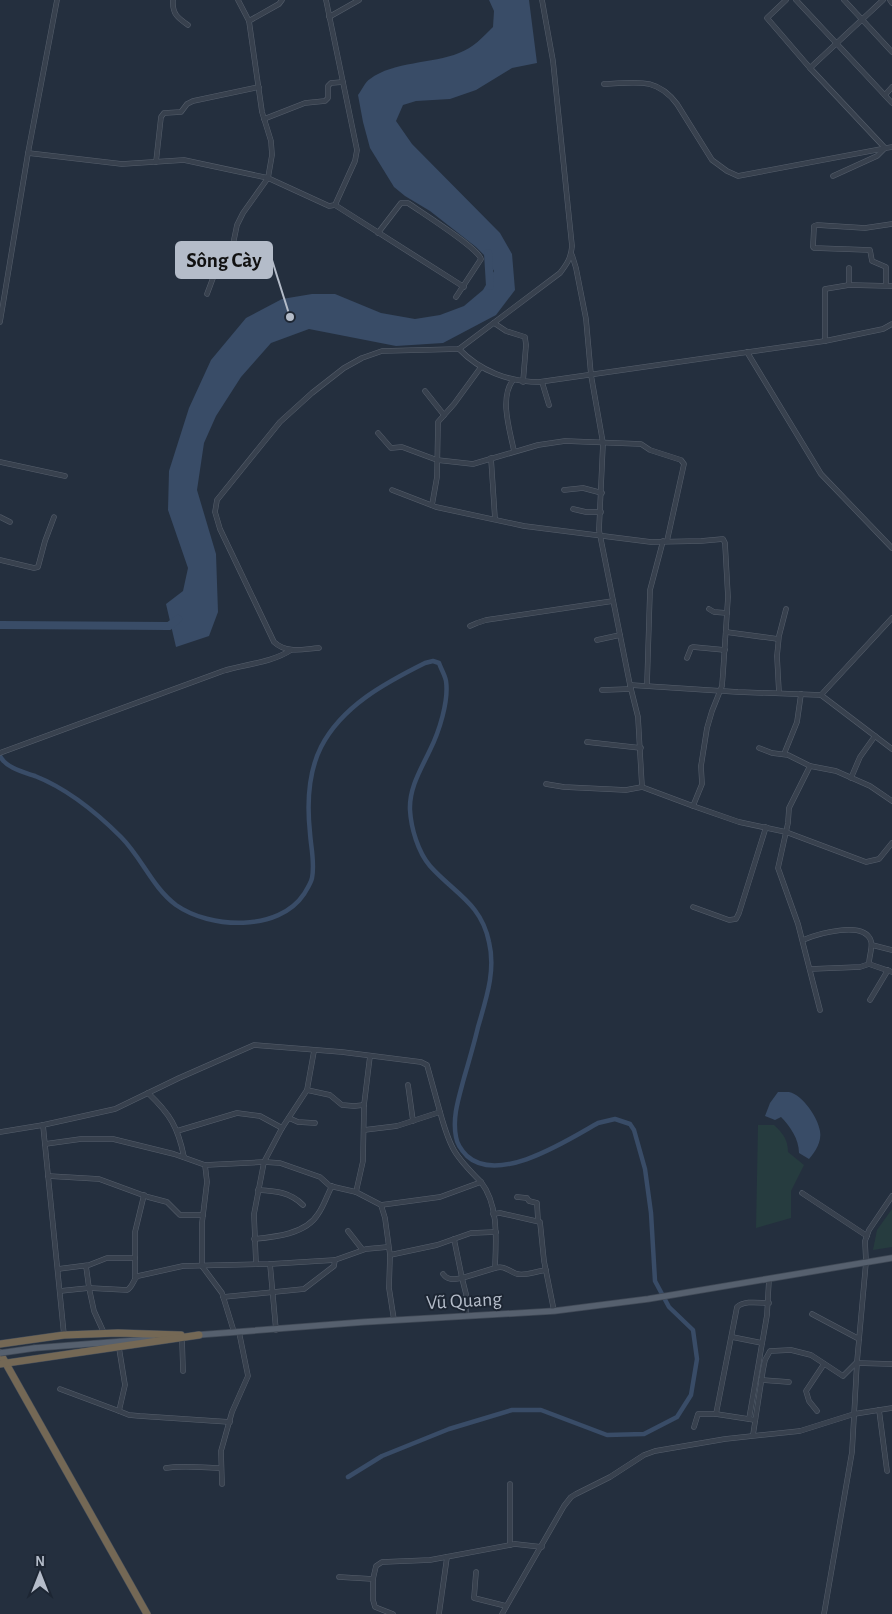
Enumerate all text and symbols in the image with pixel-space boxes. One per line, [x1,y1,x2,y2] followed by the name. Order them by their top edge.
[176,242,272,278] callout: Sông Cày
[186,250,262,271] text: Sông Cày
[426,1289,503,1313] street label: Vũ Quang
[15,1549,65,1599] north arrow
[35,1555,45,1569] text: N

